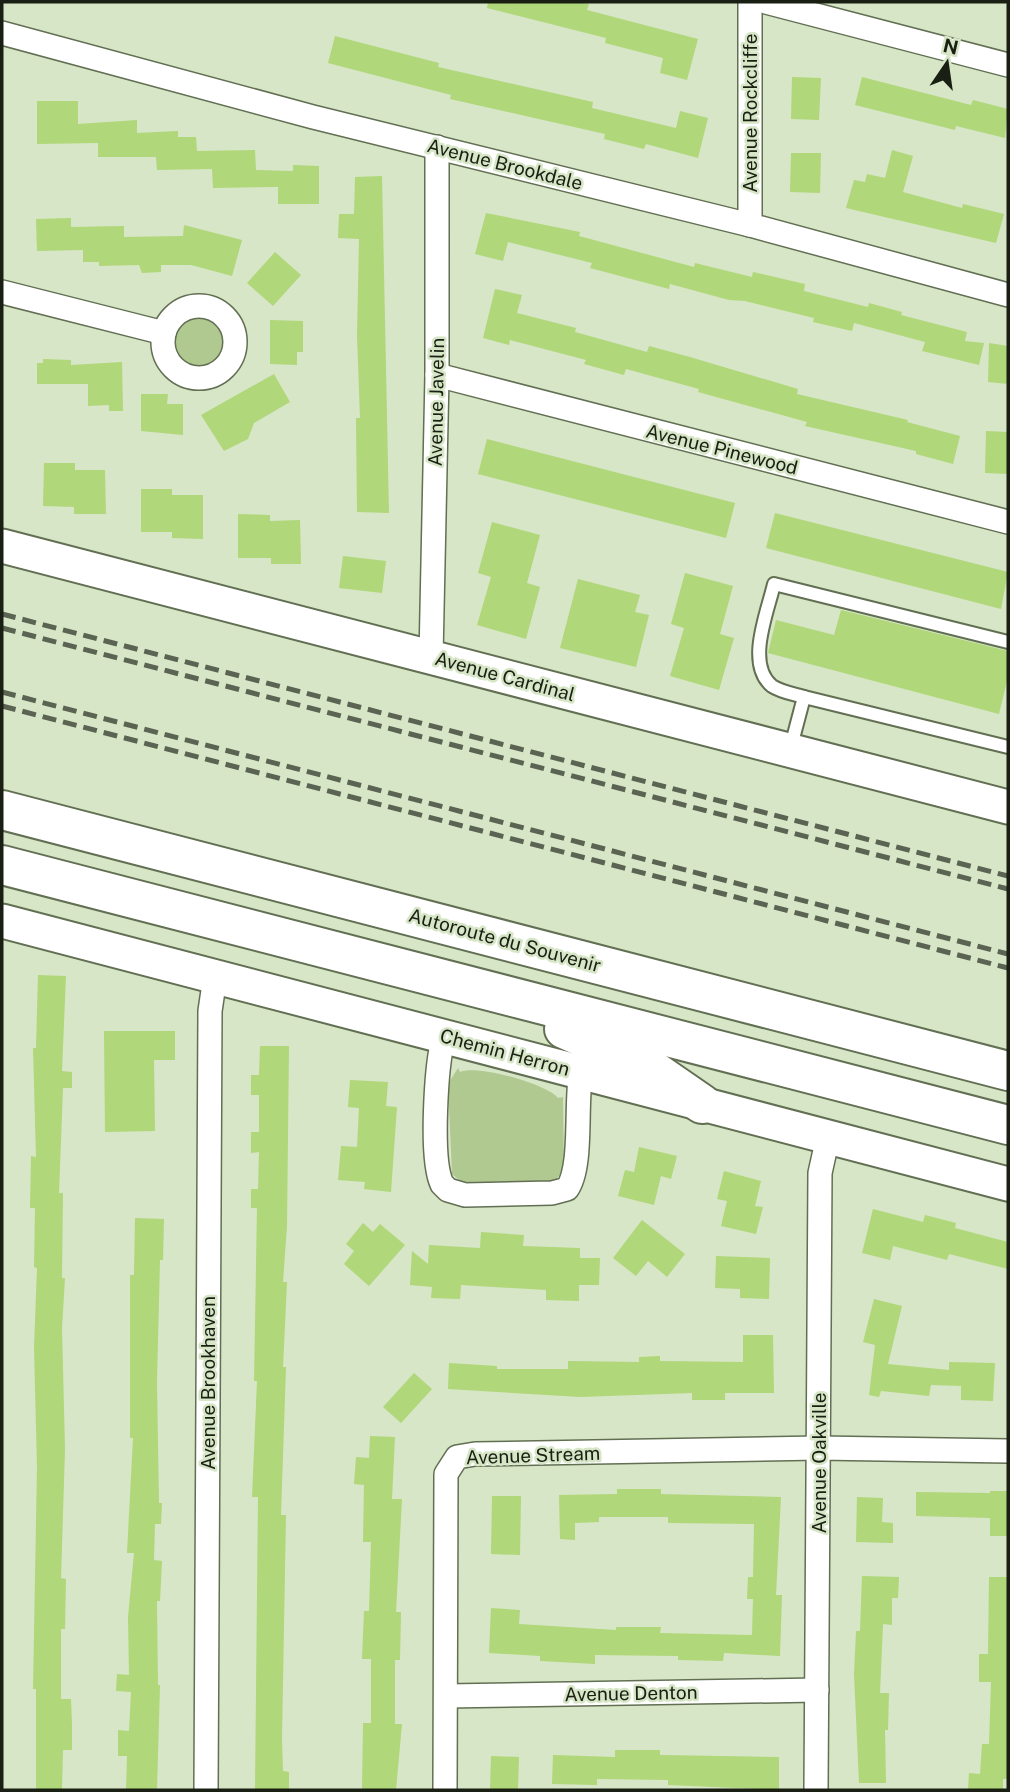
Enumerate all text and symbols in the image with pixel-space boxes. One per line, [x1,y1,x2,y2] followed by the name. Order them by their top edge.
[912,28,982,98] north arrow
[739,33,761,193] street label: Avenue Rockcliffe
[941,34,961,59] text: N
[425,134,585,194] street label: Avenue Brookdale
[424,337,448,467] street label: Avenue Javelin
[644,419,800,479] street label: Avenue Pinewood
[433,647,577,705] street label: Avenue Cardinal
[406,904,604,976] street label: Autoroute du Souvenir
[438,1024,572,1080] street label: Chemin Herron
[197,1296,219,1470] street label: Avenue Brookhaven
[808,1393,830,1533] street label: Avenue Oakville
[465,1442,601,1468] street label: Avenue Stream
[564,1681,698,1705] street label: Avenue Denton

